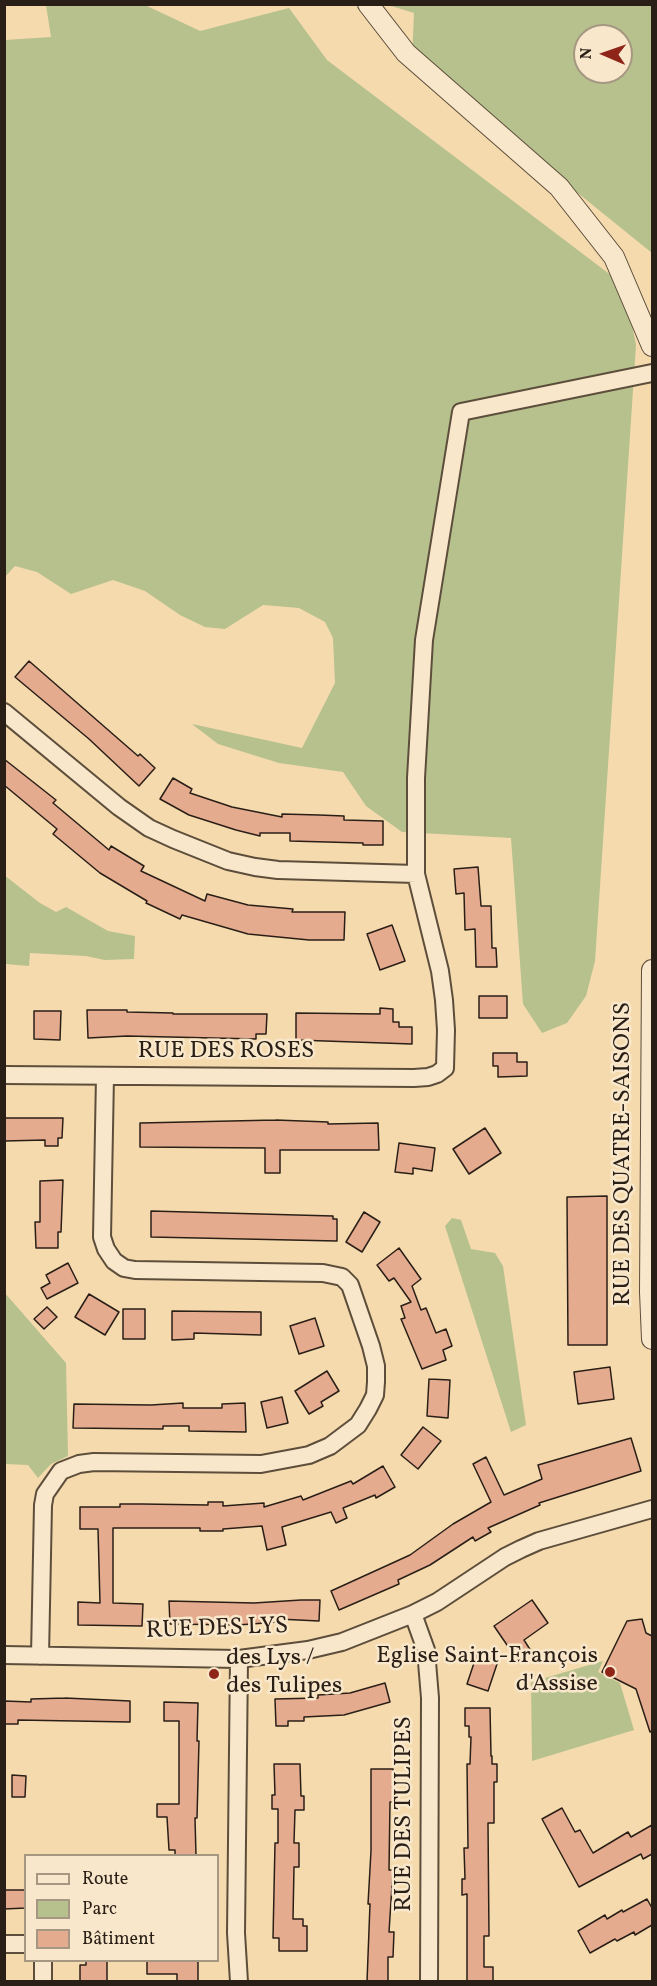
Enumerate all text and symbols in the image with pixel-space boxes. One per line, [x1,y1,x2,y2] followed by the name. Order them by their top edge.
[573,24,633,84] north arrow
[576,47,598,60] text: N
[611,1002,639,1306] street label: RUE DES QUATRE-SAISONS
[138,1039,314,1067] street label: RUE DES ROSES
[145,1613,289,1647] street label: RUE DES LYS
[376,1644,598,1700] place label: Eglise Saint-François d'Assise
[226,1646,342,1702] place label: des Lys / des Tulipes
[603,1665,617,1679] marker: Eglise Saint-François d'Assise
[207,1667,221,1681] marker: des Lys / des Tulipes
[392,1716,420,1912] street label: RUE DES TULIPES
[24,1854,219,1962] legend
[82,1867,128,1892] text: Route
[82,1897,117,1922] text: Parc
[82,1927,155,1952] text: Bâtiment

